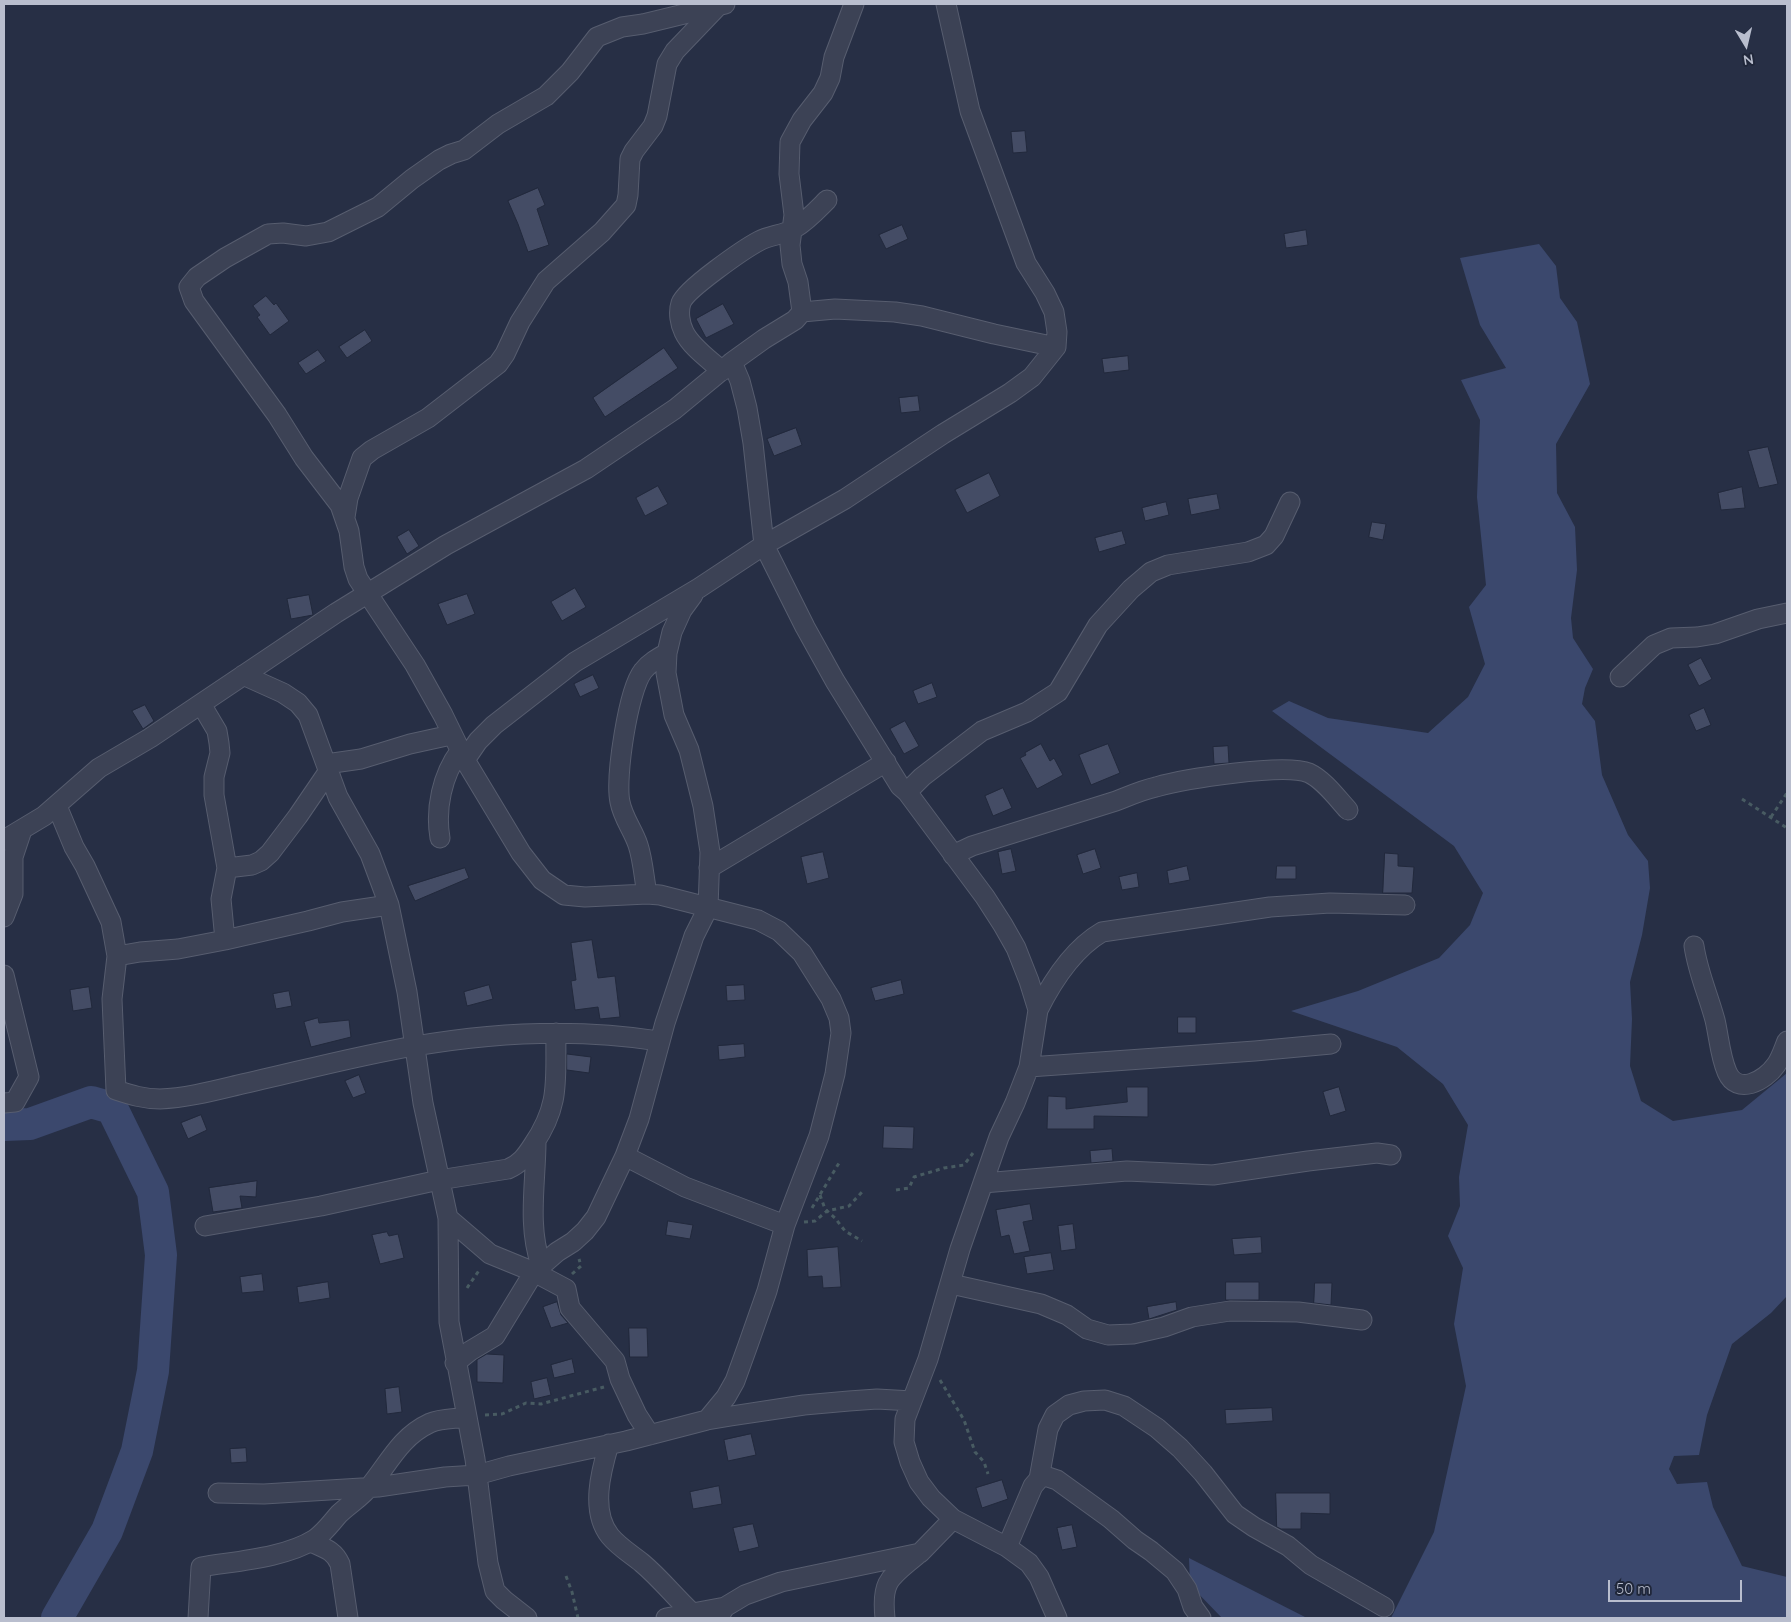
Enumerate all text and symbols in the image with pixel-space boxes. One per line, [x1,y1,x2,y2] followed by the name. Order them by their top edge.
[1721,20,1771,70] north arrow
[1742,50,1755,70] text: N
[1611,1570,1745,1602] scale bar
[1616,1579,1651,1598] text: 50 m

